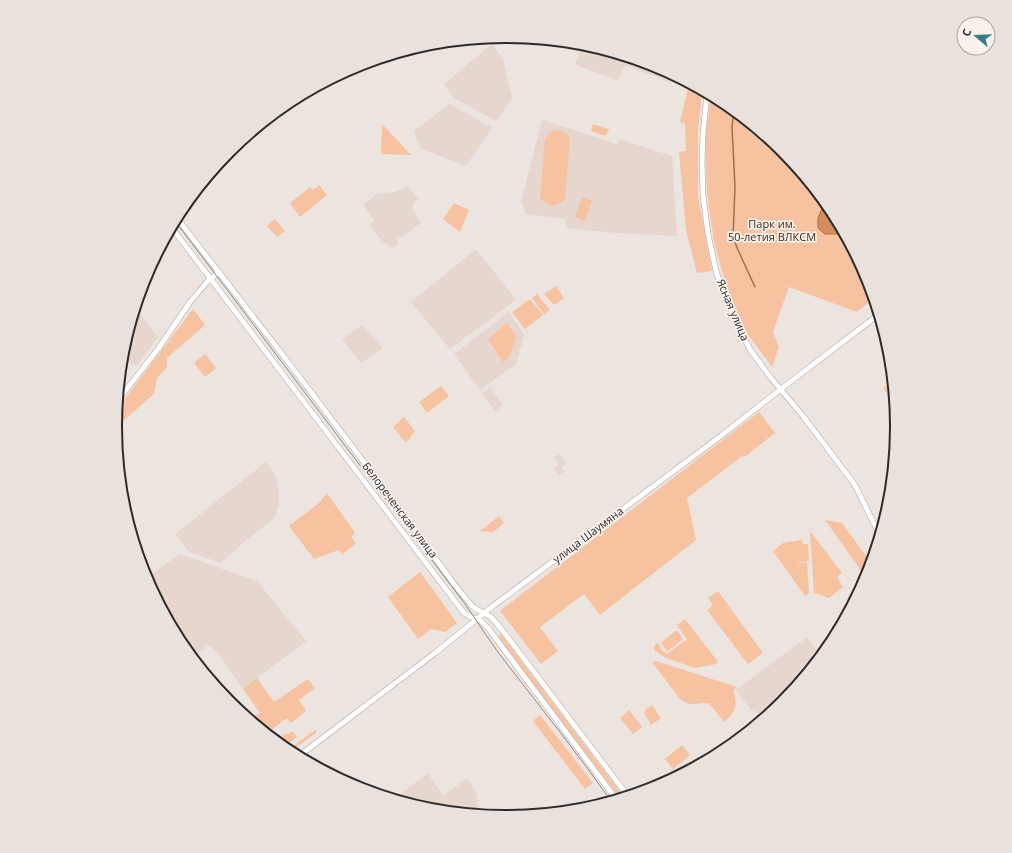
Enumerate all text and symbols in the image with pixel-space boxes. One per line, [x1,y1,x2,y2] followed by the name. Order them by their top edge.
[956,16,996,56] north arrow
[958,27,974,38] text: С
[728,216,816,244] park label: Парк им. 50-летия ВЛКСМ
[714,276,753,343] street label: Ясная улица
[359,459,441,561] street label: Белореченская улица
[549,503,626,566] street label: улица Шаумяна

